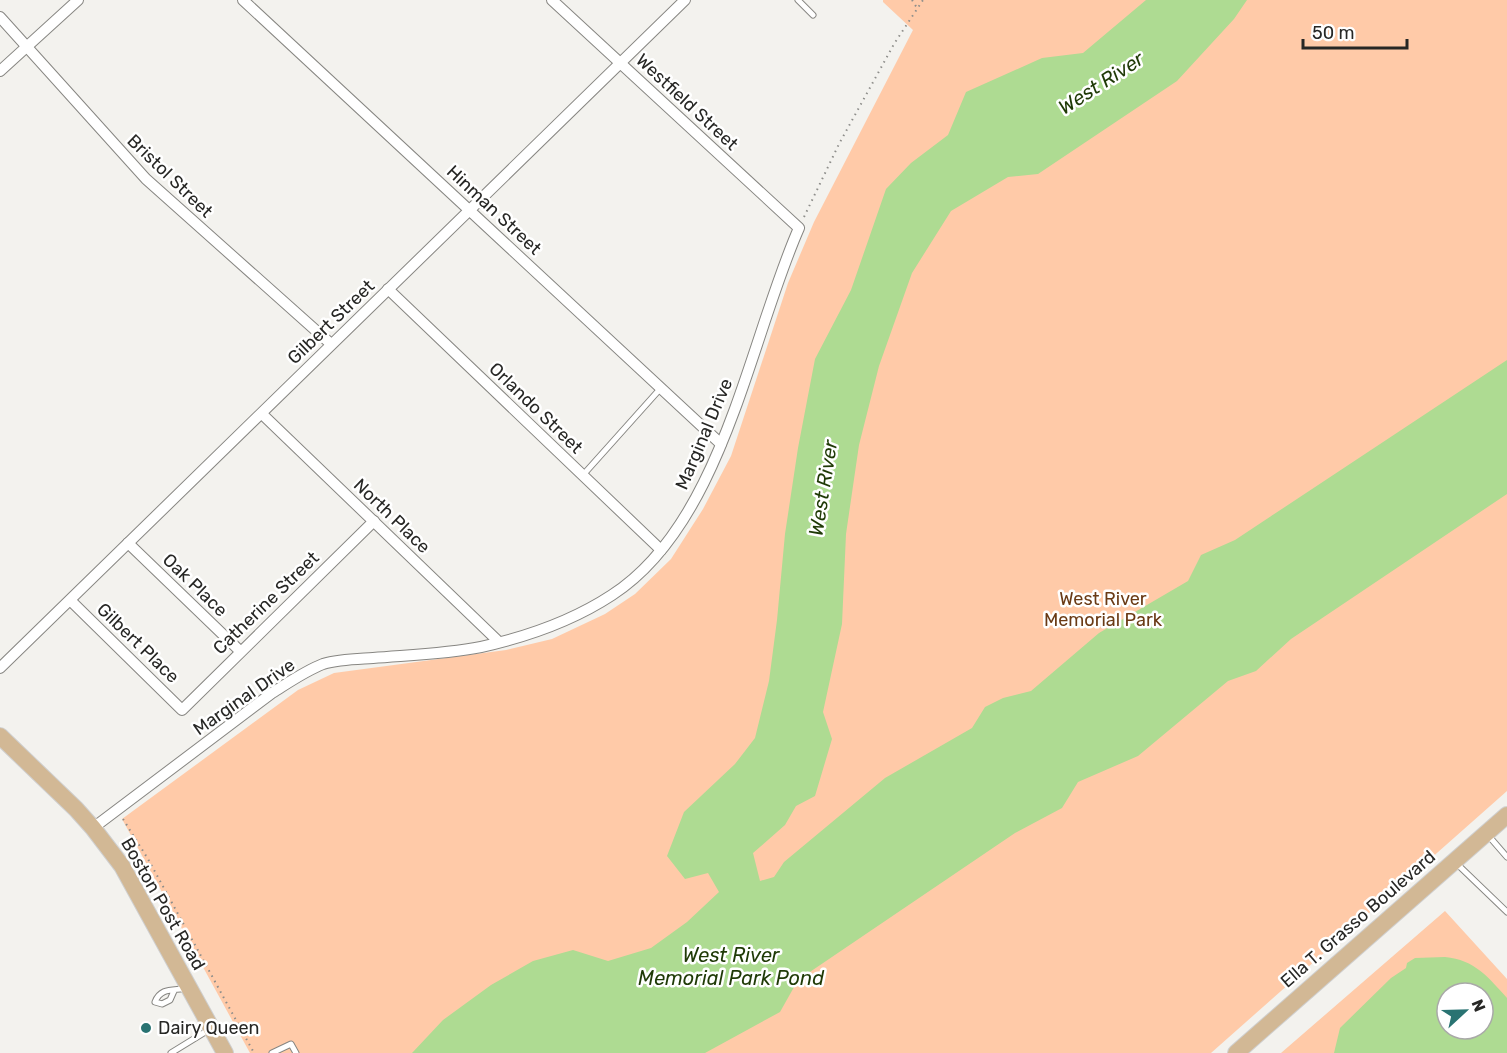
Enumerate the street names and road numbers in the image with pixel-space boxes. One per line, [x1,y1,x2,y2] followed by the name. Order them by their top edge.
[631,49,743,155] street label: Westfield Street
[123,130,217,222] street label: Bristol Street
[442,161,546,259] street label: Hinman Street
[283,275,379,369] street label: Gilbert Street
[485,358,587,458] street label: Orlando Street
[671,375,737,493] street label: Marginal Drive
[349,474,435,558] street label: North Place
[209,547,323,659] street label: Catherine Street
[158,549,232,621] street label: Oak Place
[92,598,184,688] street label: Gilbert Place
[189,654,299,740] street label: Marginal Drive
[116,834,210,974] street label: Boston Post Road
[1276,846,1440,992] street label: Ella T. Grasso Boulevard

